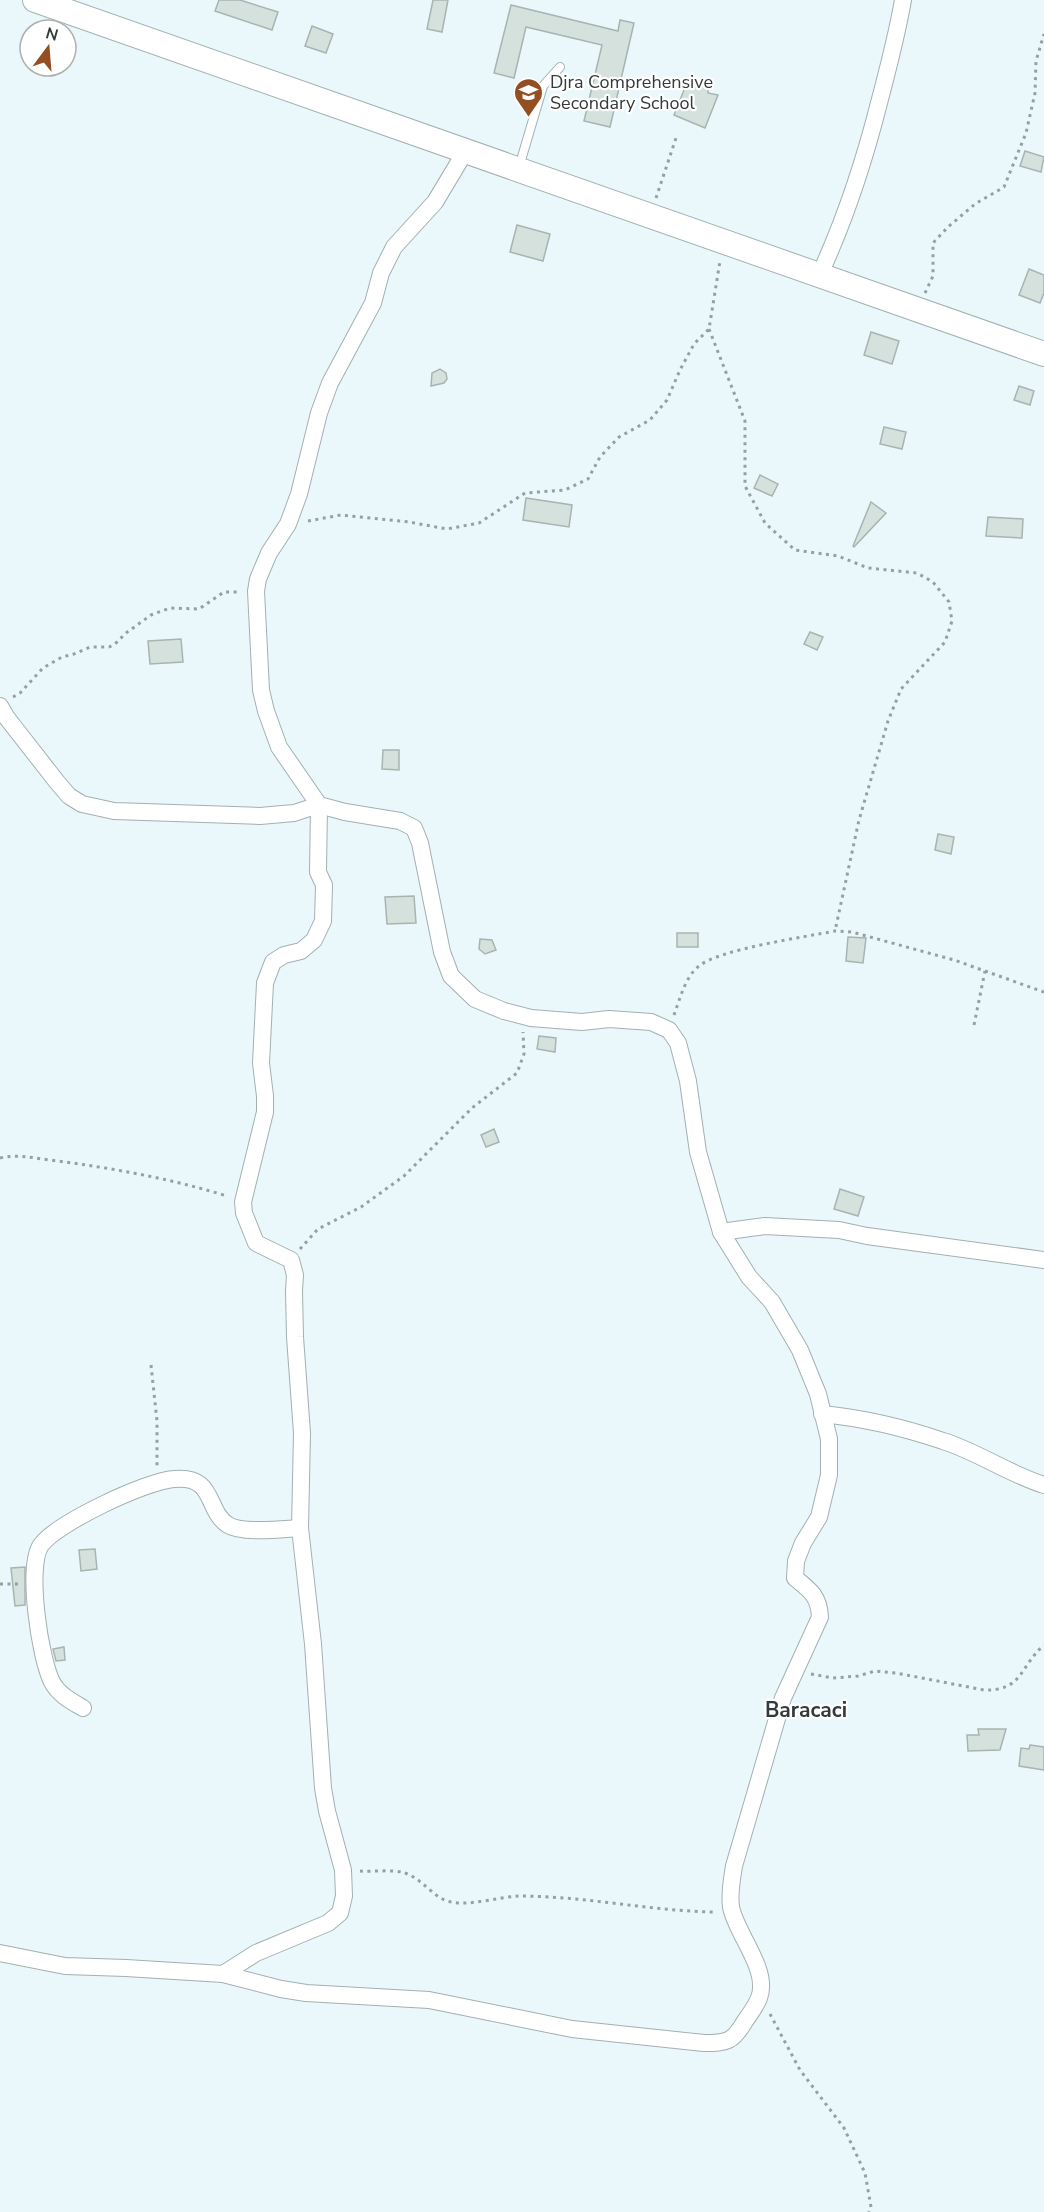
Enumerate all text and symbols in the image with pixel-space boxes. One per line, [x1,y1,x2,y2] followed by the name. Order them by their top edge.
[18,18,78,78] north arrow
[43,22,61,47] text: N
[550,70,713,115] place label: Djra Comprehensive Secondary School
[513,76,545,118] school or university icon: Djra Comprehensive Secondary School
[765,1696,847,1724] district label: Baracaci

